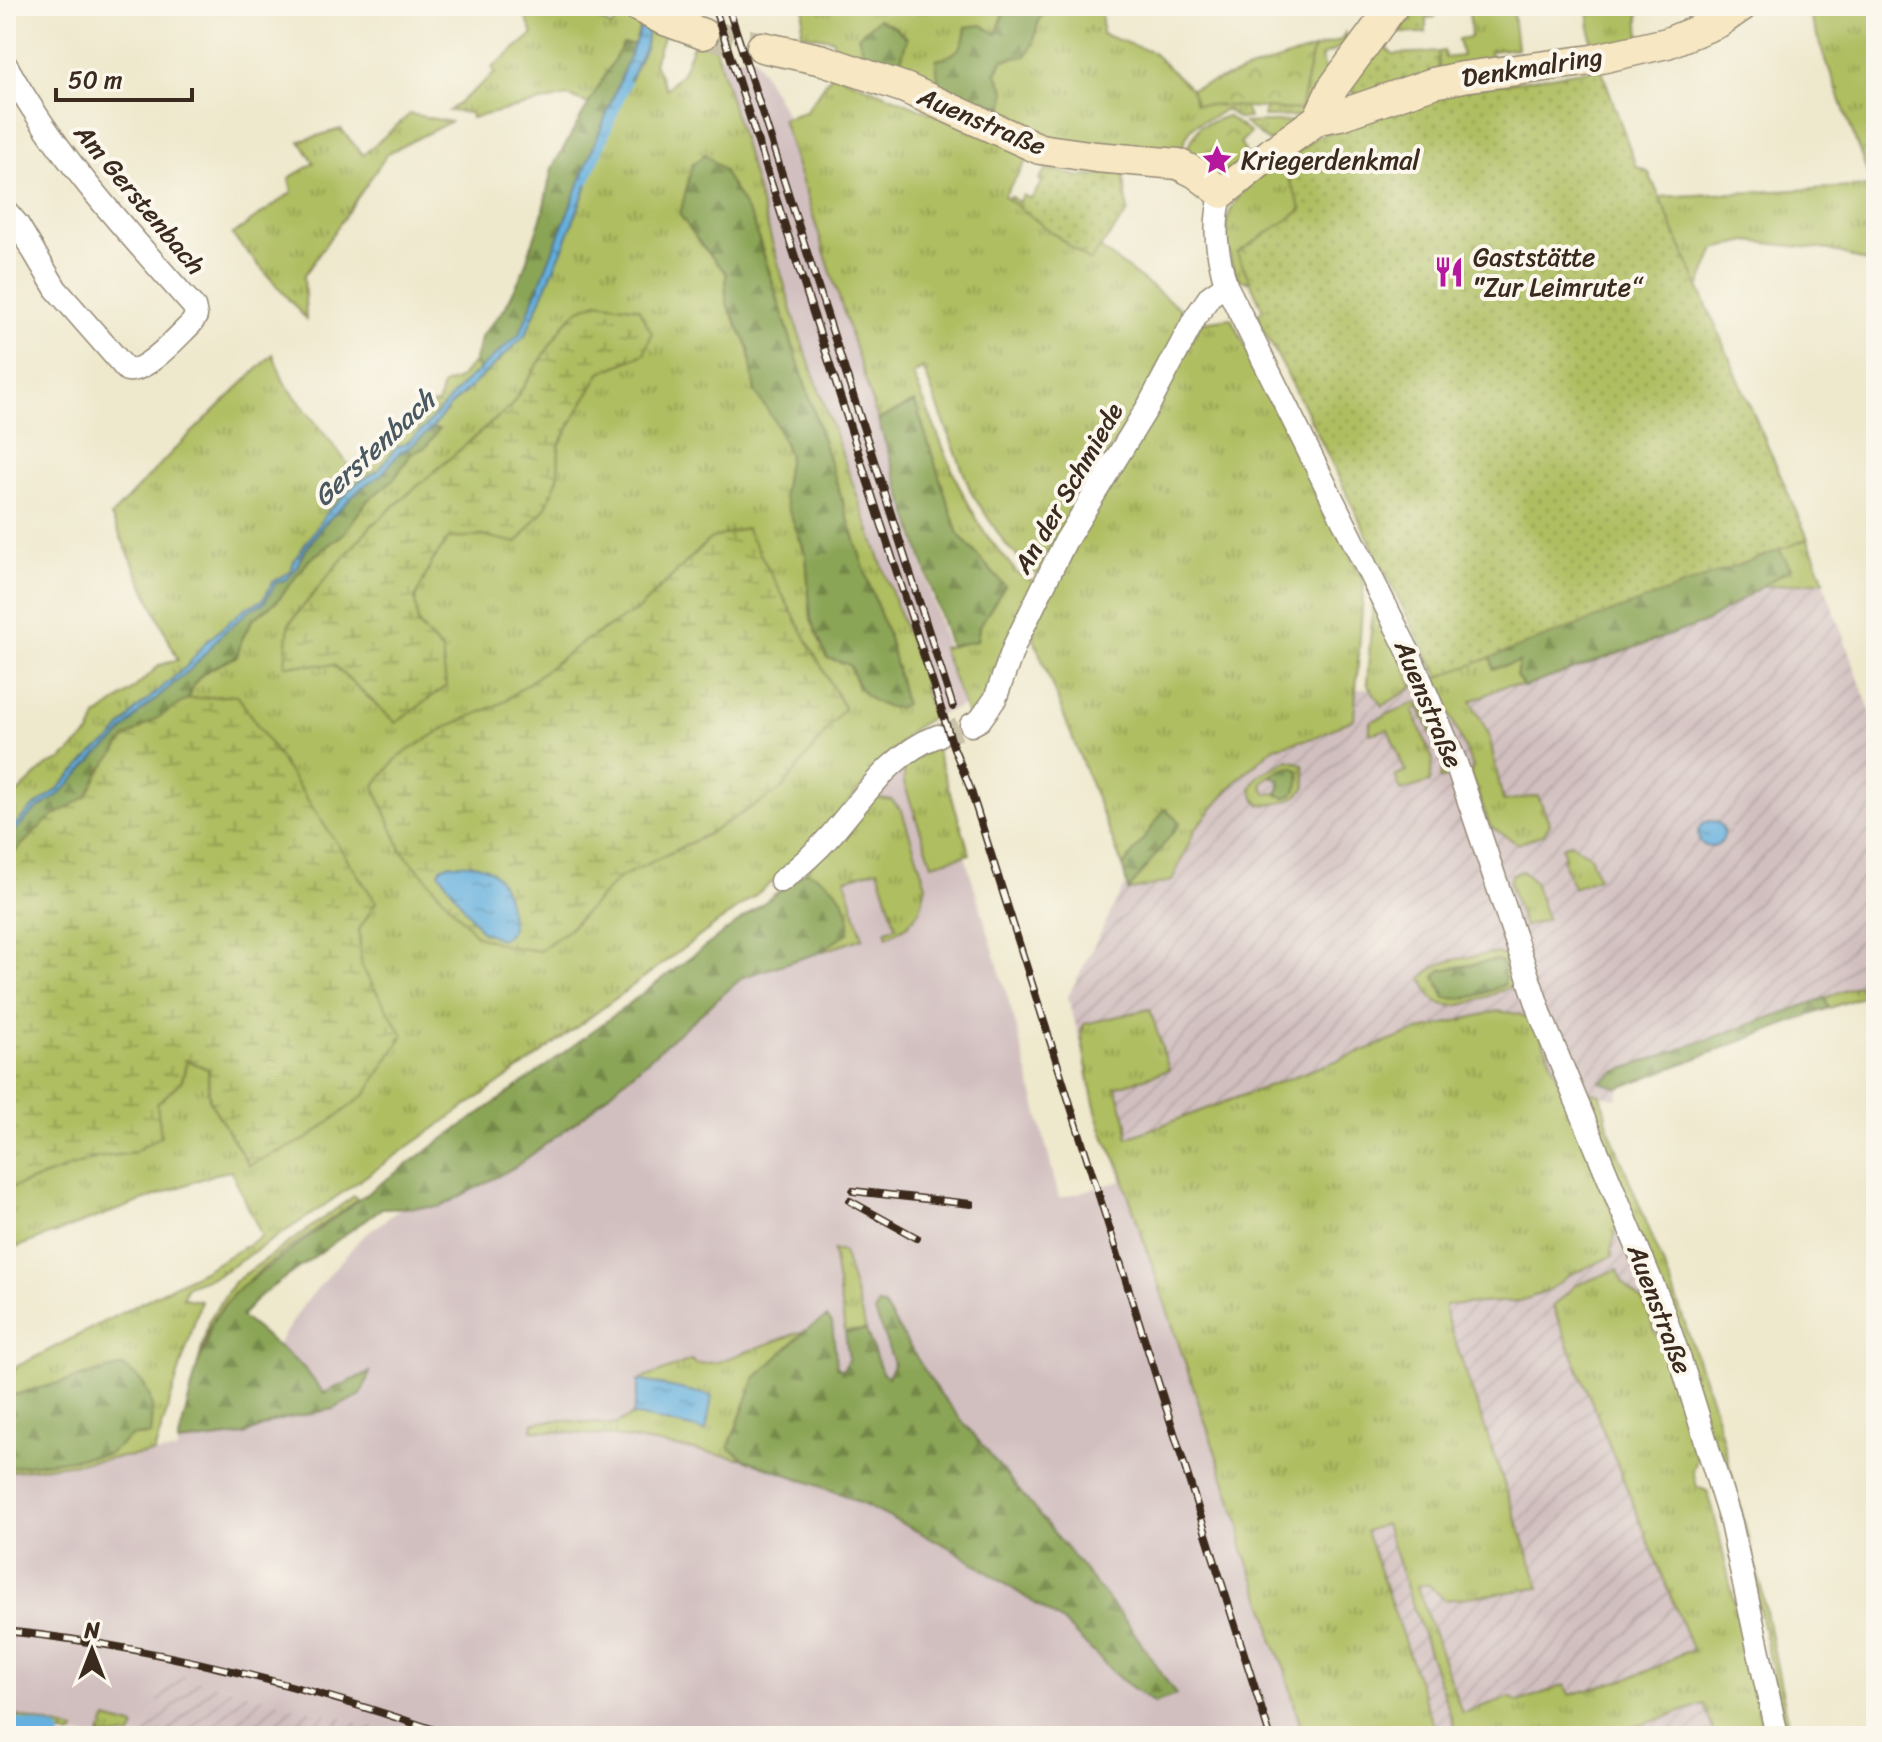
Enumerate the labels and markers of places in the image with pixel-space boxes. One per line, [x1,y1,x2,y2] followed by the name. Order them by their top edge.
[1241,137,1420,183] place label: Kriegerdenkmal
[1200,143,1234,177] place icon: Kriegerdenkmal
[1473,234,1644,310] place label: Gaststätte "Zur Leimrute“
[1432,255,1466,289] restaurant icon: Gaststätte "Zur Leimrute“

